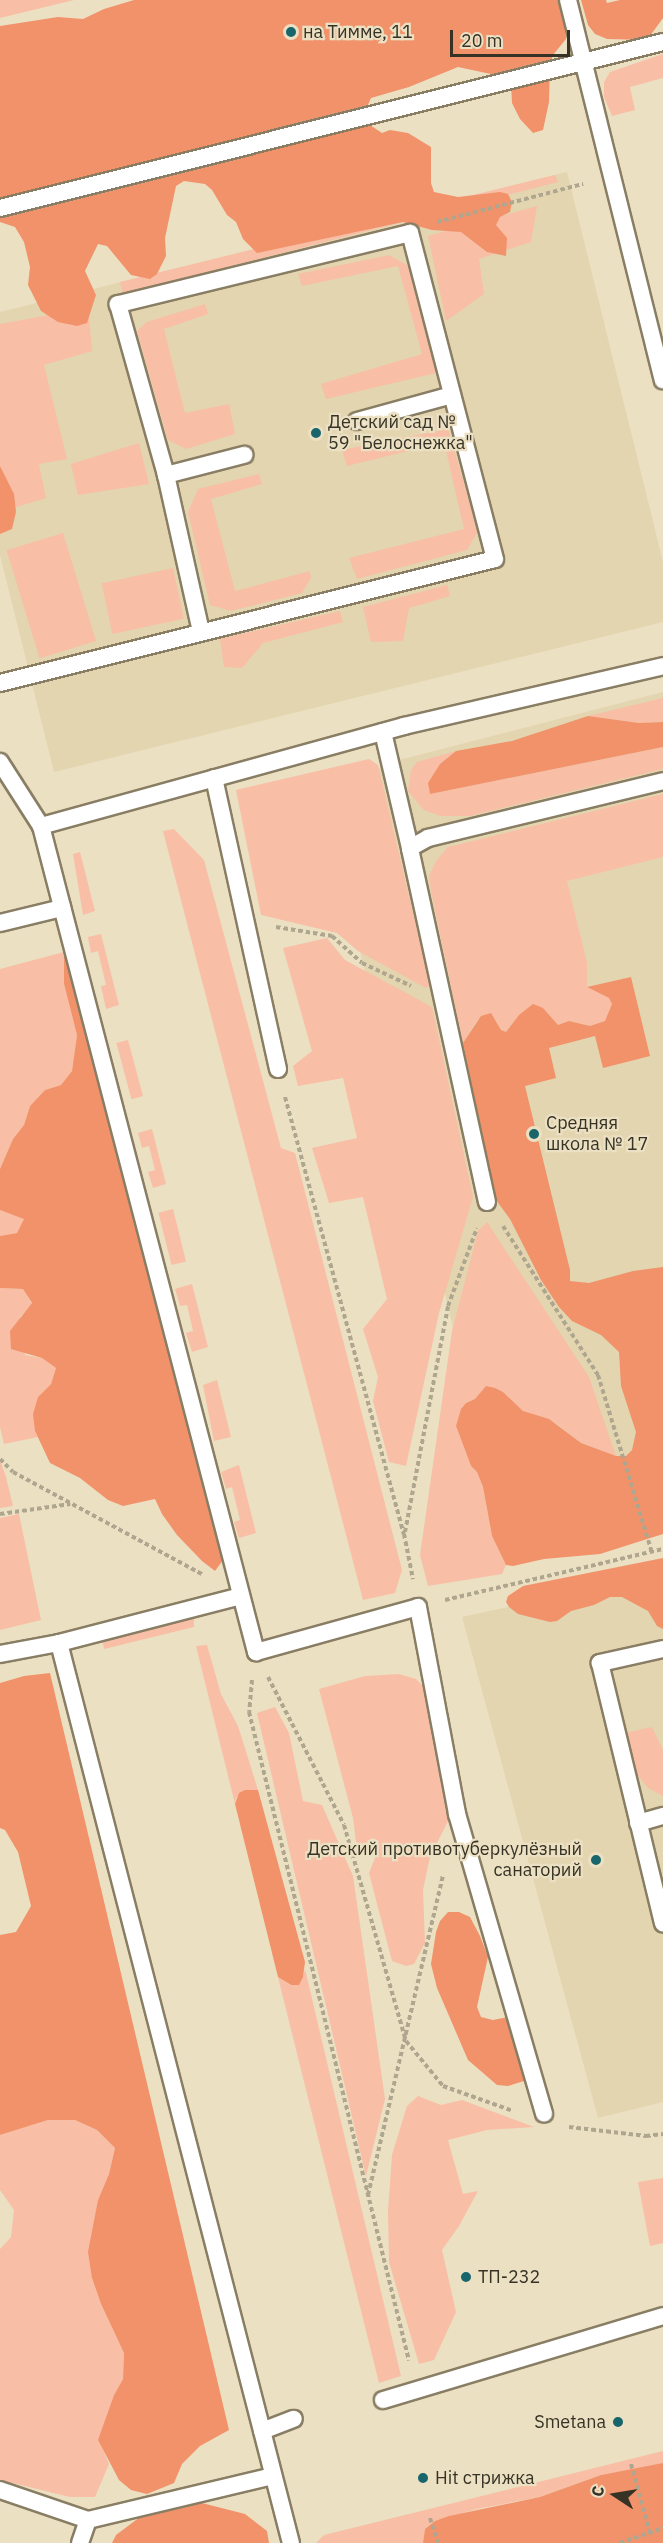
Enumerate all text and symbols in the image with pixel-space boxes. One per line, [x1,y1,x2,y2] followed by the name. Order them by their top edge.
[453,18,573,56] scale bar
[303,21,413,43] place label: на Тимме, 11
[284,25,298,39] marker: на Тимме, 11
[461,29,503,52] text: 20 m
[328,412,473,454] place label: Детский сад № 59 "Белоснежка"
[309,426,323,440] marker: Детский сад № 59 "Белоснежка"
[546,1113,648,1156] place label: Средняя школа № 17
[527,1127,541,1141] marker: Средняя школа № 17
[307,1839,582,1882] place label: Детский противотуберкулёзный санаторий
[587,1851,605,1869] marker: Детский противотуберкулёзный санаторий
[478,2266,540,2288] place label: ТП-232
[459,2270,473,2284] marker: ТП-232
[534,2411,606,2433] place label: Smetana
[611,2415,625,2429] marker: Smetana
[585,2465,645,2525] north arrow
[435,2467,535,2489] place label: Hit стрижка
[416,2471,430,2485] marker: Hit стрижка
[587,2484,608,2498] text: С

